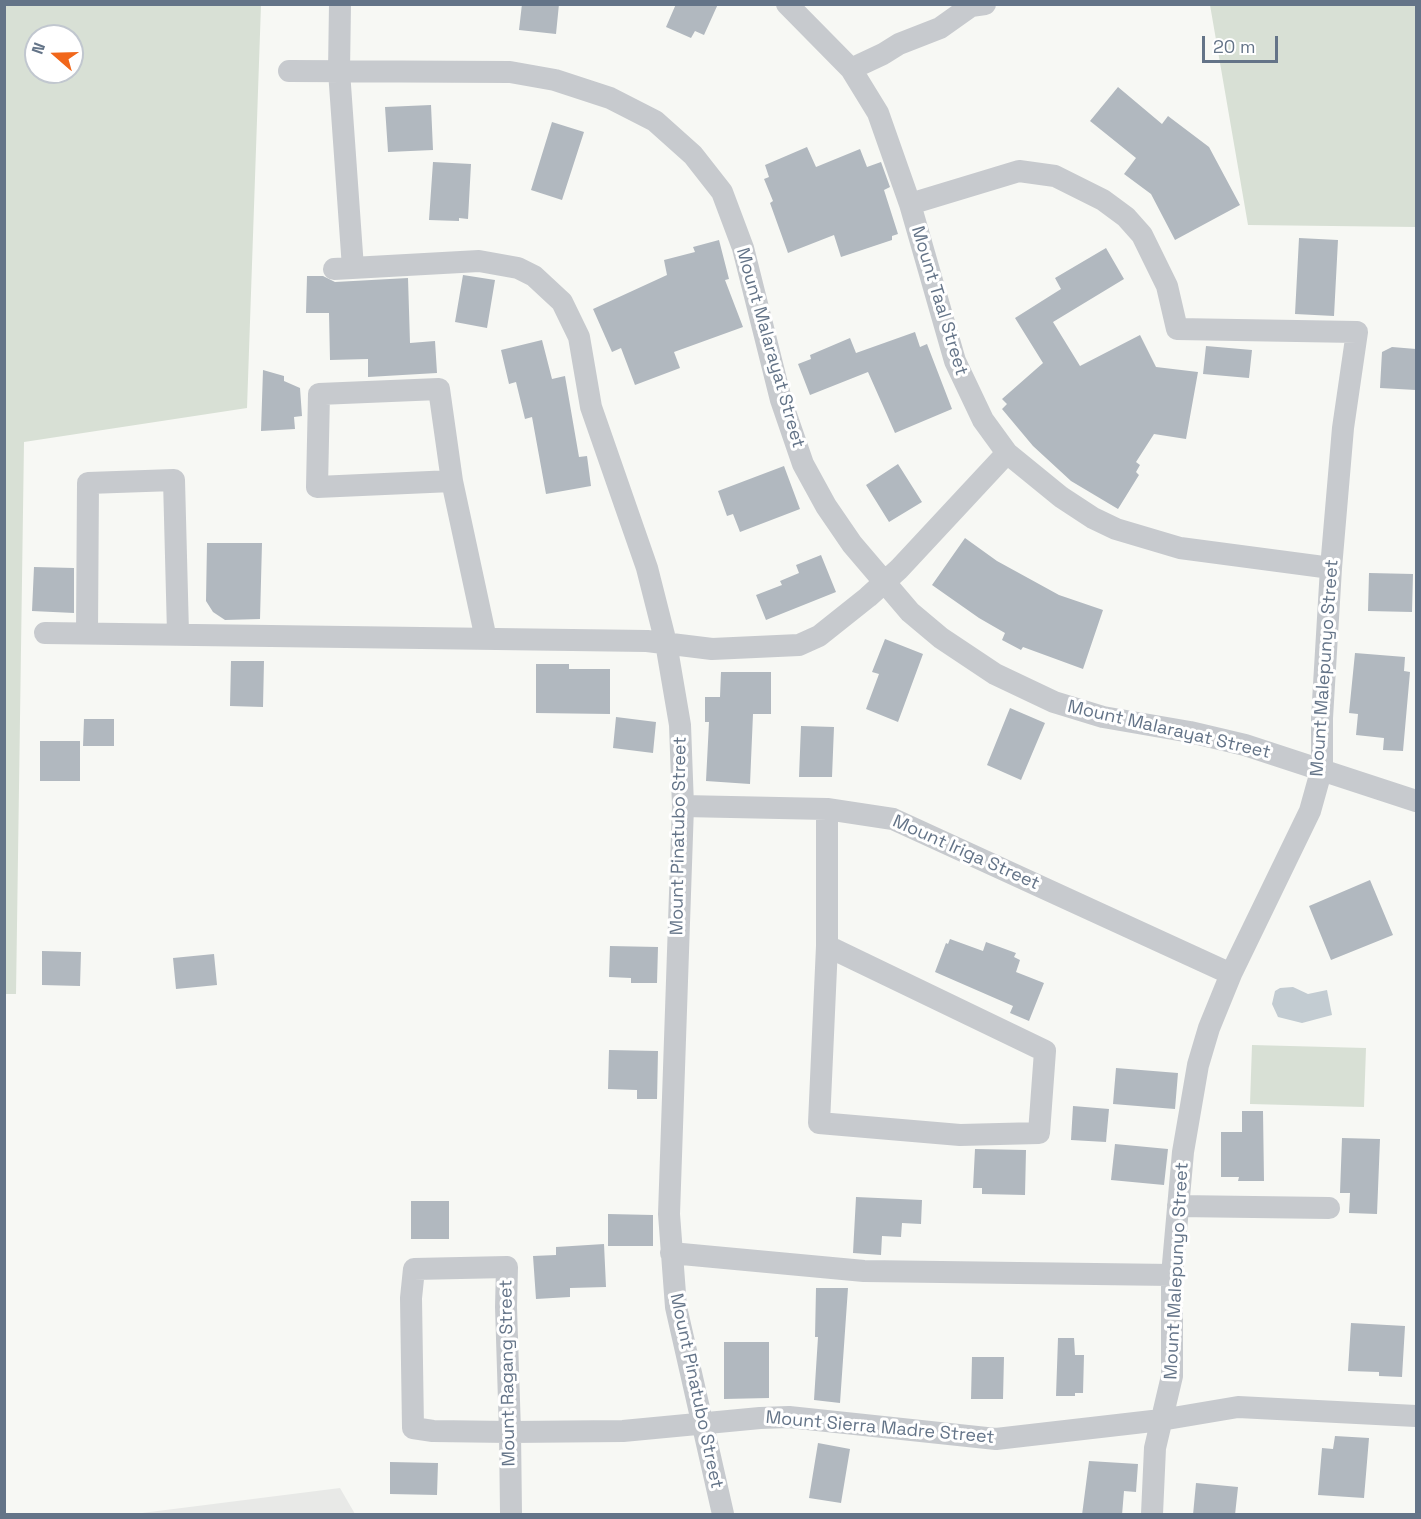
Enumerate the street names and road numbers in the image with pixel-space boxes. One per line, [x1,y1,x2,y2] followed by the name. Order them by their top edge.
[906,224,972,378] street label: Mount Taal Street
[731,245,809,451] street label: Mount Malarayat Street
[1307,559,1343,777] street label: Mount Malepunyo Street
[1066,696,1272,764] street label: Mount Malarayat Street
[666,736,692,936] street label: Mount Pinatubo Street
[889,811,1043,895] street label: Mount Iriga Street
[1161,1162,1193,1380] street label: Mount Malepunyo Street
[496,1279,520,1467] street label: Mount Ragang Street
[665,1291,727,1491] street label: Mount Pinatubo Street
[765,1407,995,1449] street label: Mount Sierra Madre Street

